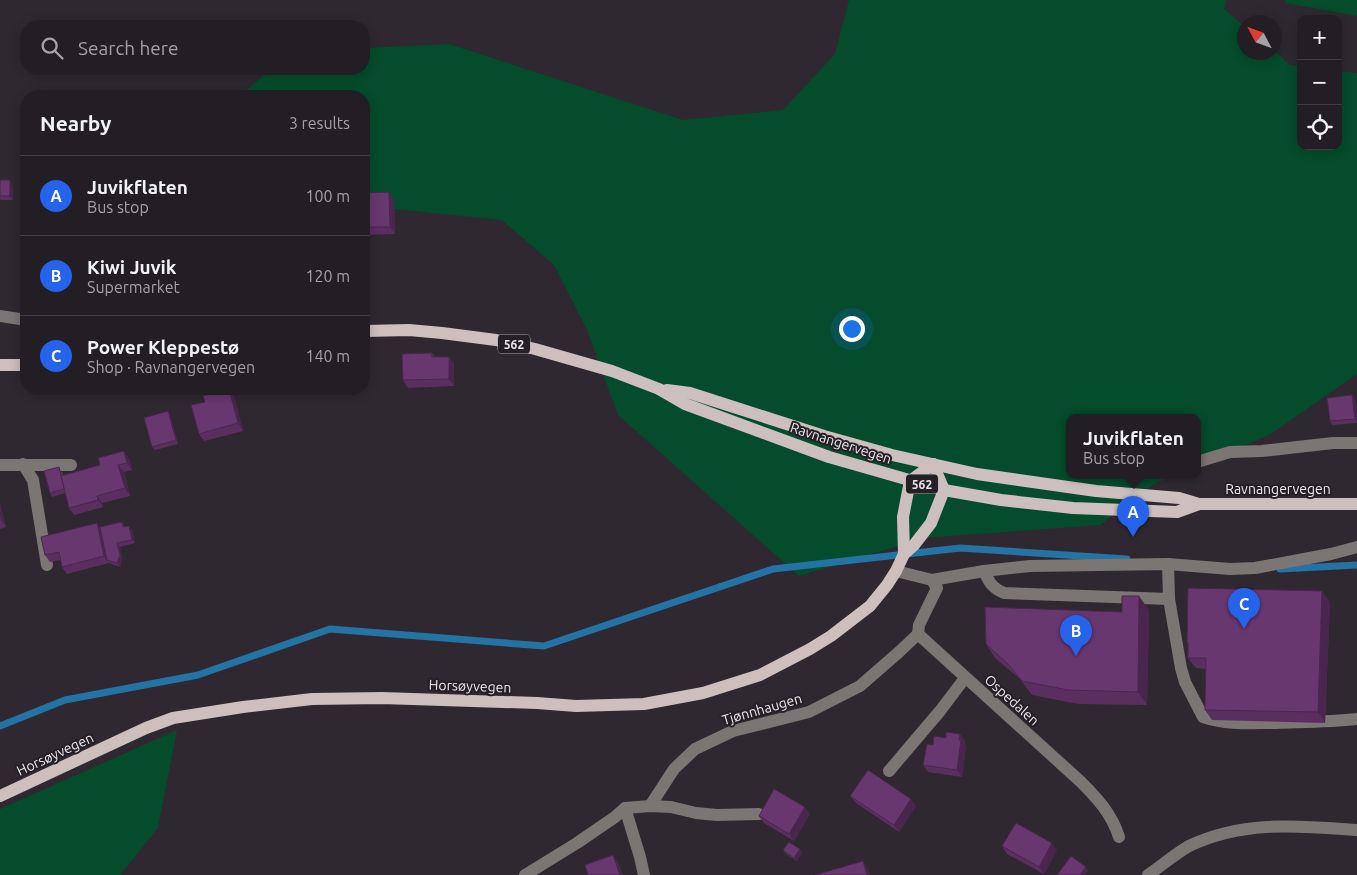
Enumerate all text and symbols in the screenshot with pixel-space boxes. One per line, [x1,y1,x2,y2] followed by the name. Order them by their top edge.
[1237,15,1282,60] north arrow
[1297,15,1342,150] map controls
[1297,15,1342,60] button: +
[20,20,370,75] search box
[38,34,66,62] icon: search
[78,37,178,59] text: Search here
[1297,60,1342,105] button: −
[1297,105,1342,150] button: locate
[40,111,111,135] text: Nearby
[289,114,350,132] text: 3 results
[87,176,188,198] text: Juvikflaten
[50,187,62,205] text: A
[305,187,350,205] text: 100 m
[87,198,149,216] text: Bus stop
[87,256,177,278] text: Kiwi Juvik
[51,267,61,285] text: B
[305,267,350,285] text: 120 m
[87,278,180,296] text: Supermarket
[839,316,865,342] your location
[498,334,530,354] road number: 562
[87,336,239,358] text: Power Kleppestø
[51,347,61,365] text: C
[305,347,350,365] text: 140 m
[87,358,255,376] text: Shop · Ravnangervegen
[1066,414,1201,479] popup
[788,419,894,467] street label: Ravnangervegen
[1083,427,1184,449] text: Juvikflaten
[1083,449,1145,467] text: Bus stop
[906,474,938,494] road number: 562
[1225,481,1331,497] street label: Ravnangervegen
[1117,496,1149,537] pin: A
[1228,588,1260,629] pin: C
[1060,615,1092,656] pin: B
[982,671,1042,729] street label: Ospedalen
[428,677,512,695] street label: Horsøyvegen
[720,690,804,728] street label: Tjønnhaugen
[14,729,96,779] street label: Horsøyvegen

